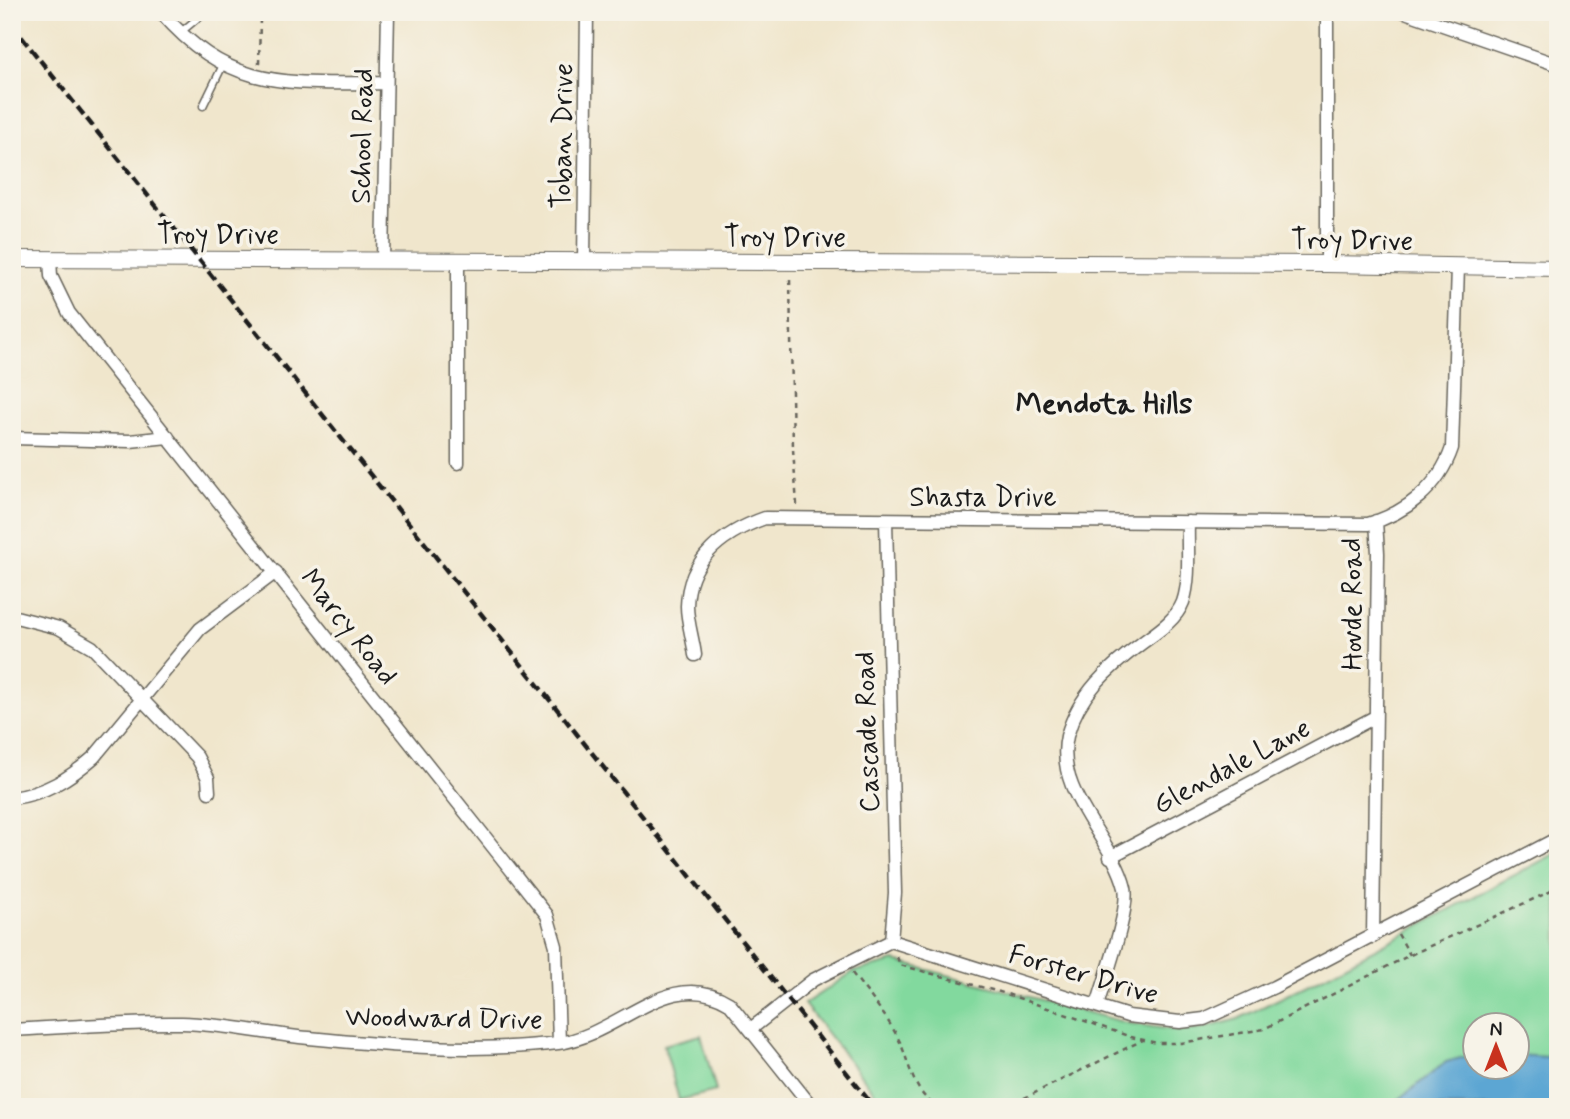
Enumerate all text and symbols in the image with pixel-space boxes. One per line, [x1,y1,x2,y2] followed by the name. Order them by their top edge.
[544,63,583,209] street label: Toban Drive
[344,68,383,204] street label: School Road
[157,217,279,254] street label: Troy Drive
[724,220,846,257] street label: Troy Drive
[1290,222,1414,261] street label: Troy Drive
[1015,385,1193,424] district label: Mendota Hills
[909,480,1057,517] street label: Shasta Drive
[1335,538,1372,670] street label: Hovde Road
[291,562,405,693] street label: Marcy Road
[847,651,890,813] street label: Cascade Road
[1147,710,1317,824] street label: Glendale Lane
[1004,936,1162,1014] street label: Forster Drive
[345,999,543,1040] street label: Woodward Drive
[1462,1010,1532,1080] north arrow
[1490,1018,1502,1043] text: N

